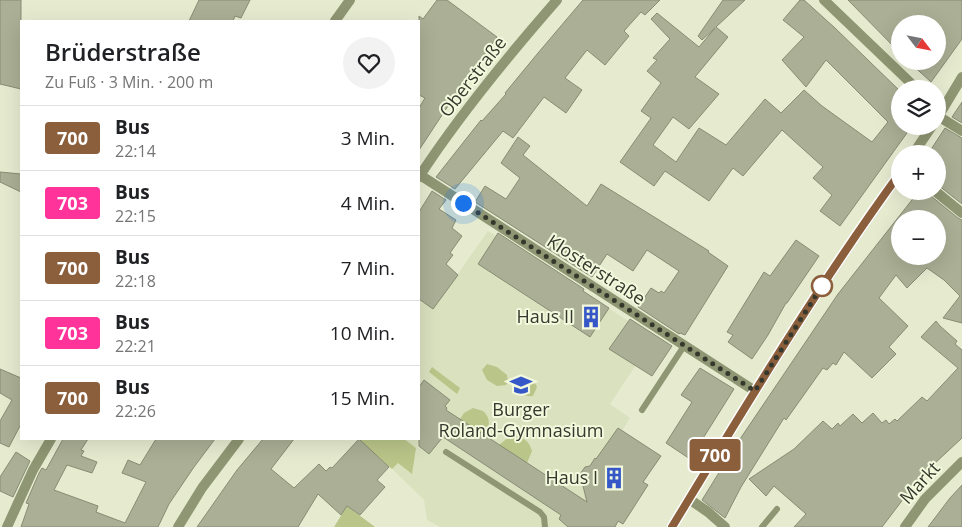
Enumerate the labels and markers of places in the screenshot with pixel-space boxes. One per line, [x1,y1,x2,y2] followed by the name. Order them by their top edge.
[811,275,833,297] unlabelled marker
[516,304,574,328] place label: Haus II
[578,304,604,330] building icon: Haus II
[508,372,534,398] school or university icon: Burger Roland-Gymnasium
[439,397,603,442] place label: Burger Roland-Gymnasium
[545,465,598,489] place label: Haus I
[601,465,627,491] building icon: Haus I

